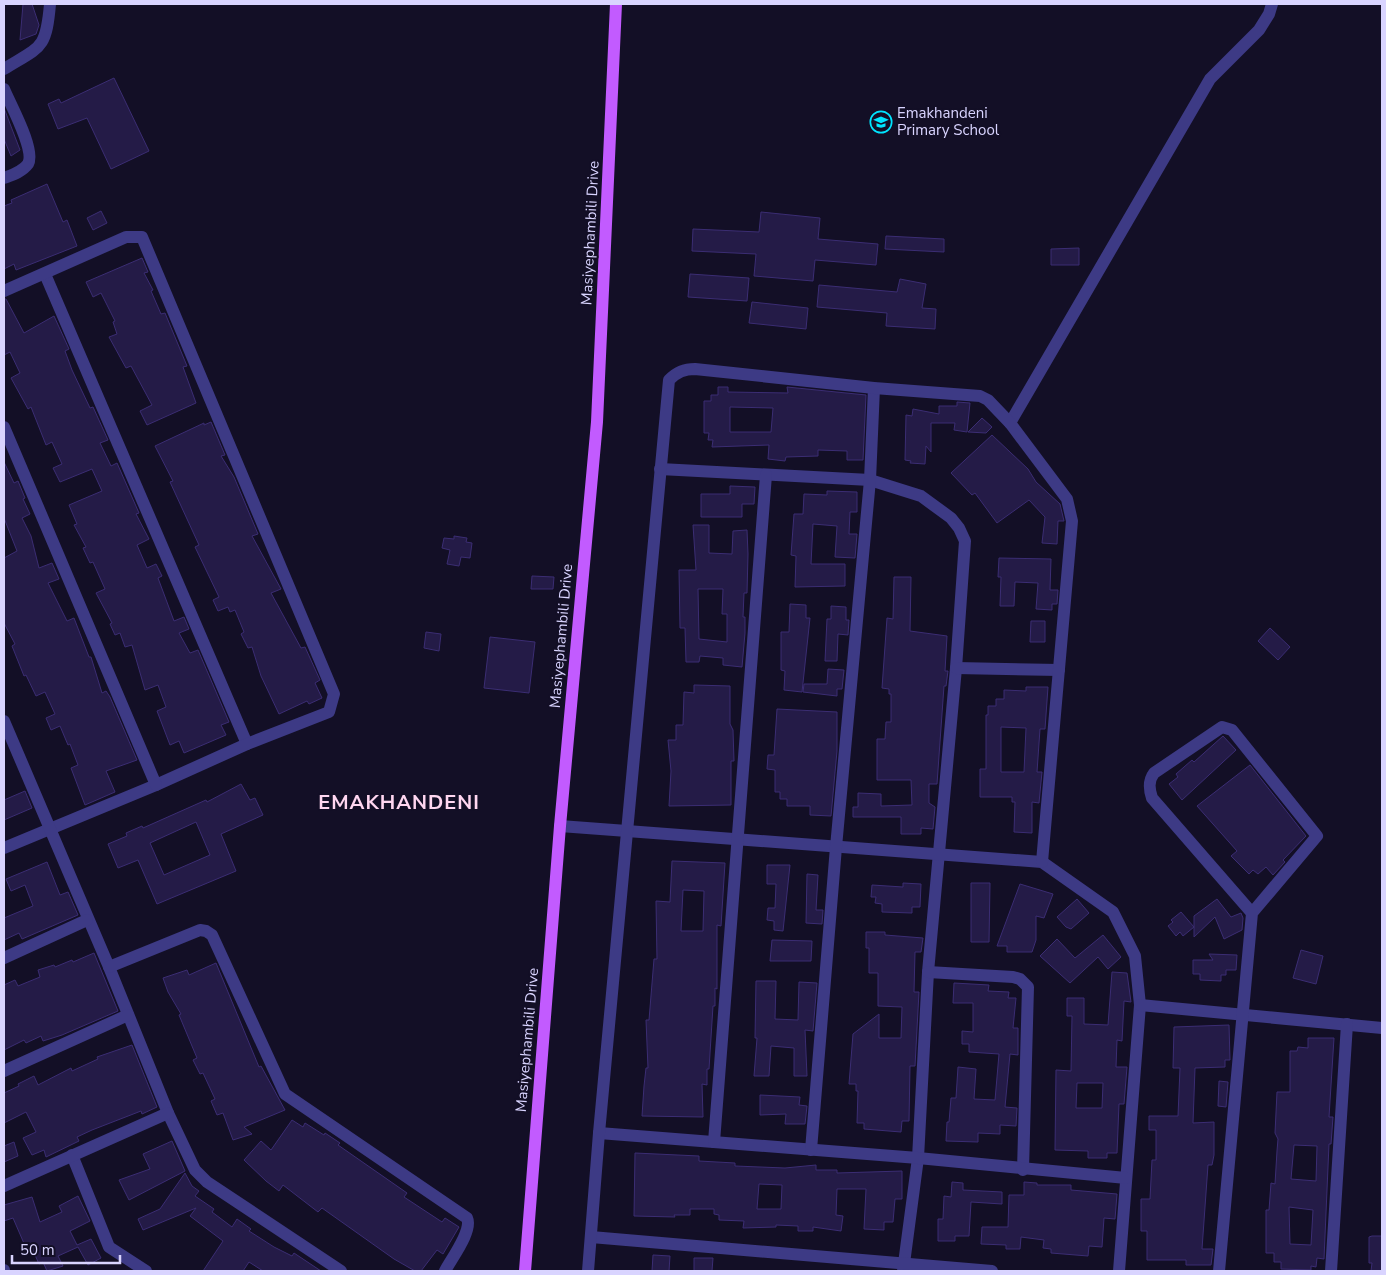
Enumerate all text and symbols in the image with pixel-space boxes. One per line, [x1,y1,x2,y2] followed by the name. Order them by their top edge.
[897,103,1000,140] place label: Emakhandeni Primary School
[869,110,893,134] school or university icon: Emakhandeni Primary School
[576,160,604,306] street label: Masiyephambili Drive
[545,563,577,709] street label: Masiyephambili Drive
[318,789,480,816] district label: EMAKHANDENI
[511,967,543,1113] street label: Masiyephambili Drive
[12,1232,120,1264] scale bar
[20,1240,55,1260] text: 50 m

